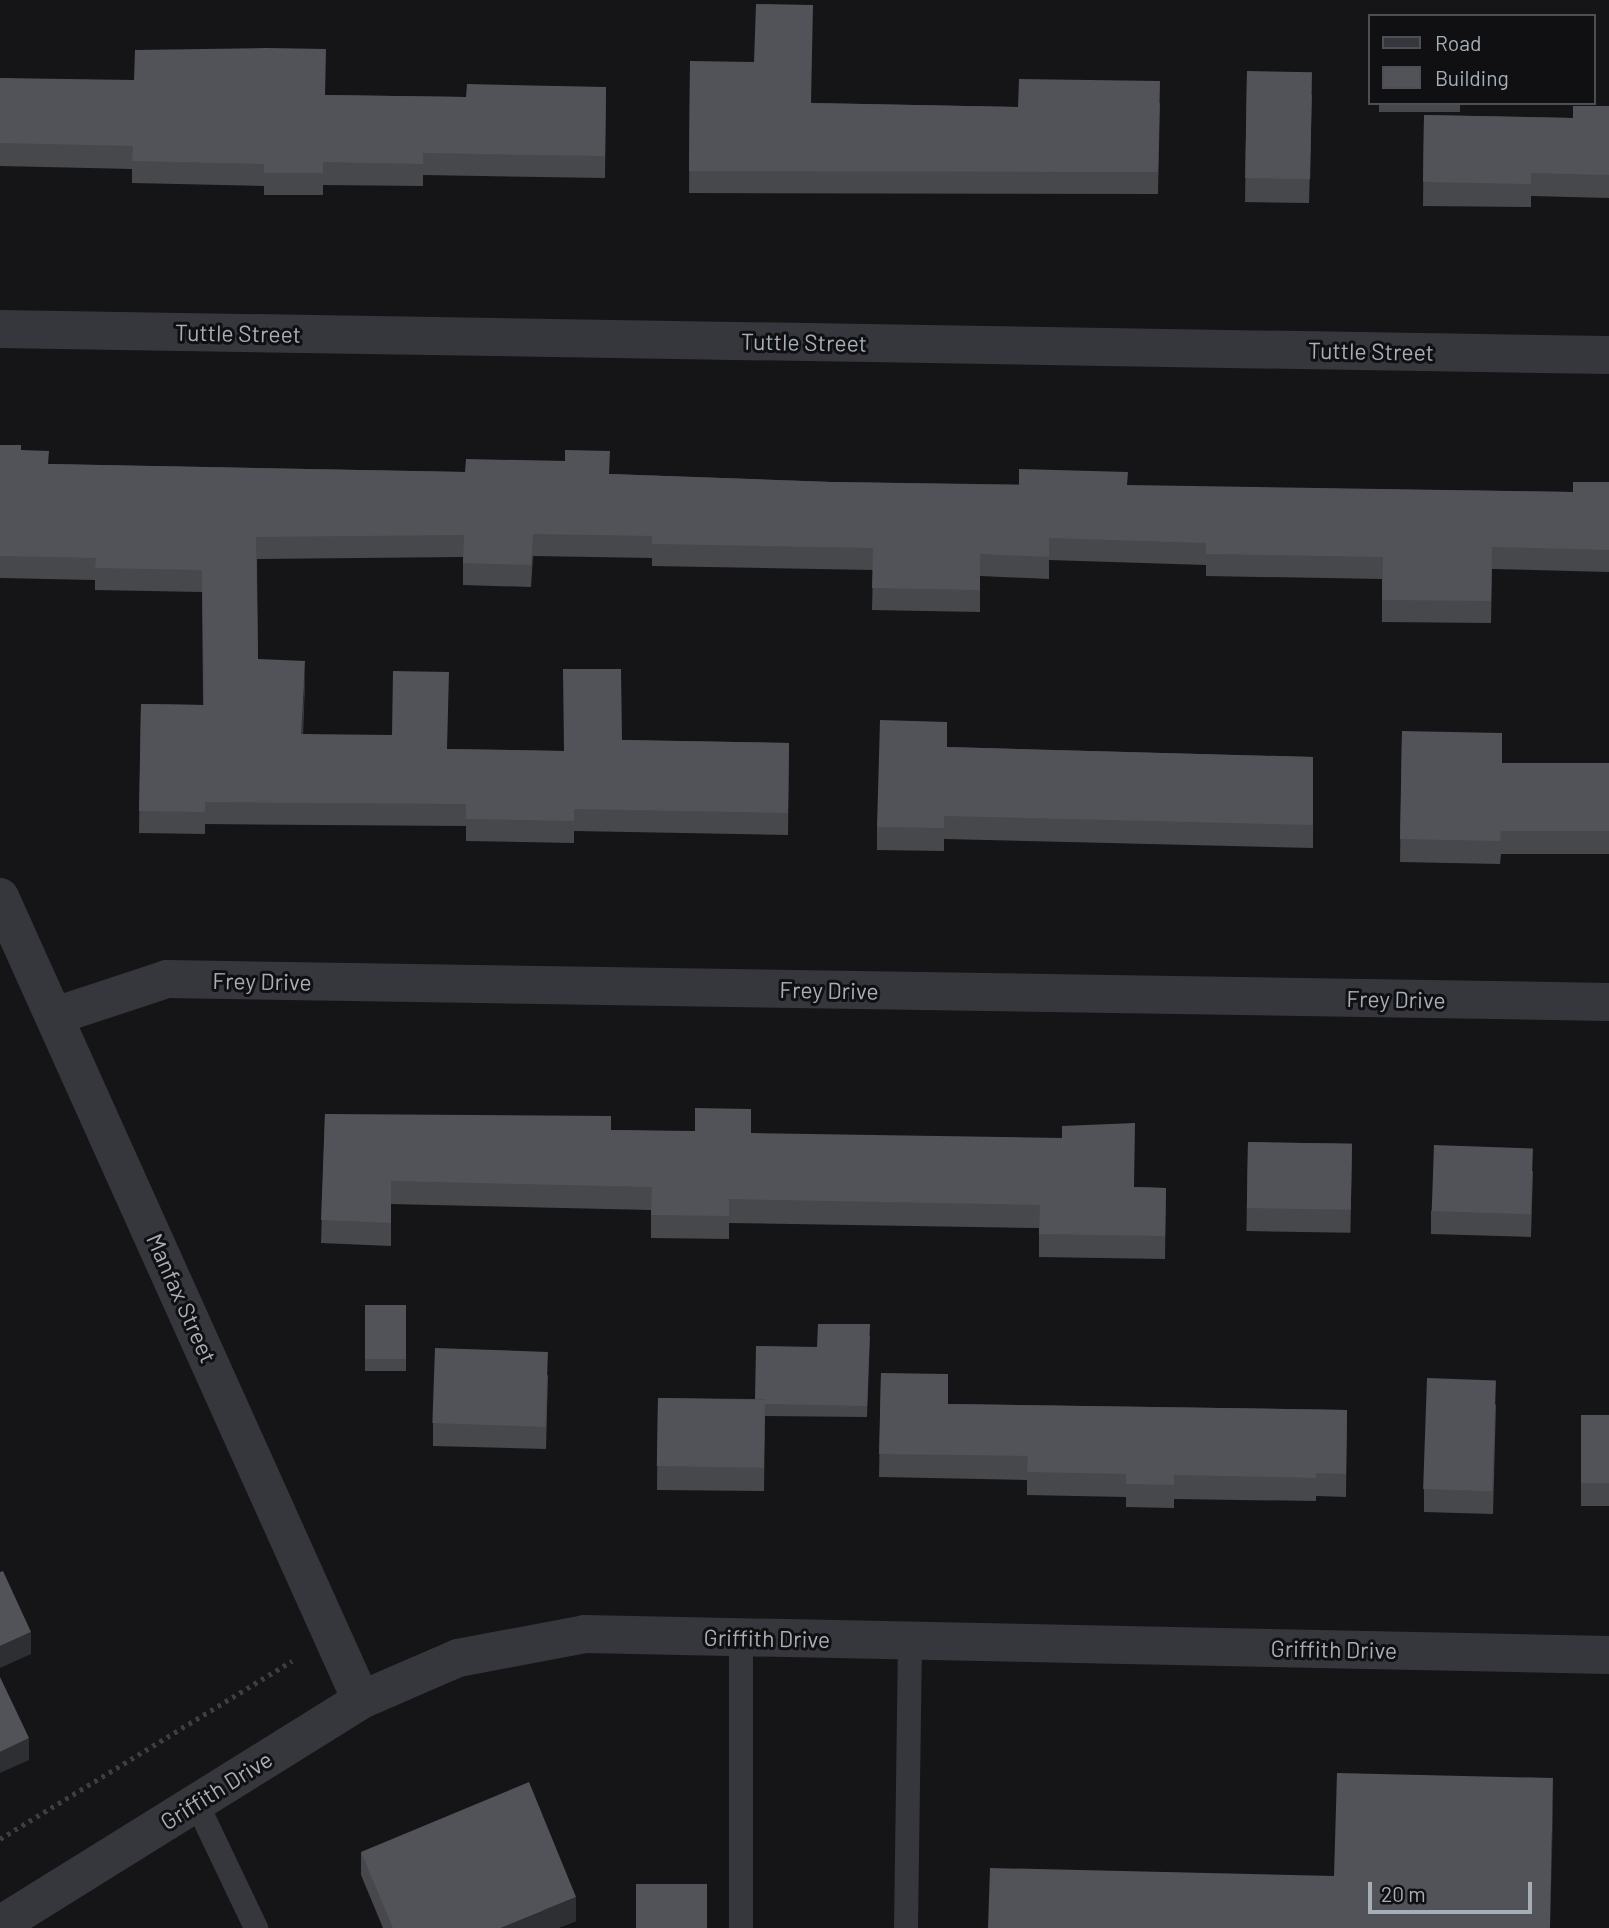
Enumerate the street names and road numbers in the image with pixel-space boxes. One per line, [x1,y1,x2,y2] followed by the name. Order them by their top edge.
[175,318,301,348] street label: Tuttle Street
[741,327,867,357] street label: Tuttle Street
[1308,336,1434,366] street label: Tuttle Street
[212,966,312,996] street label: Frey Drive
[779,975,879,1005] street label: Frey Drive
[1346,984,1446,1014] street label: Frey Drive
[141,1229,223,1367] street label: Manfax Street
[703,1623,831,1653] street label: Griffith Drive
[1270,1634,1398,1664] street label: Griffith Drive
[155,1745,277,1835] street label: Griffith Drive

